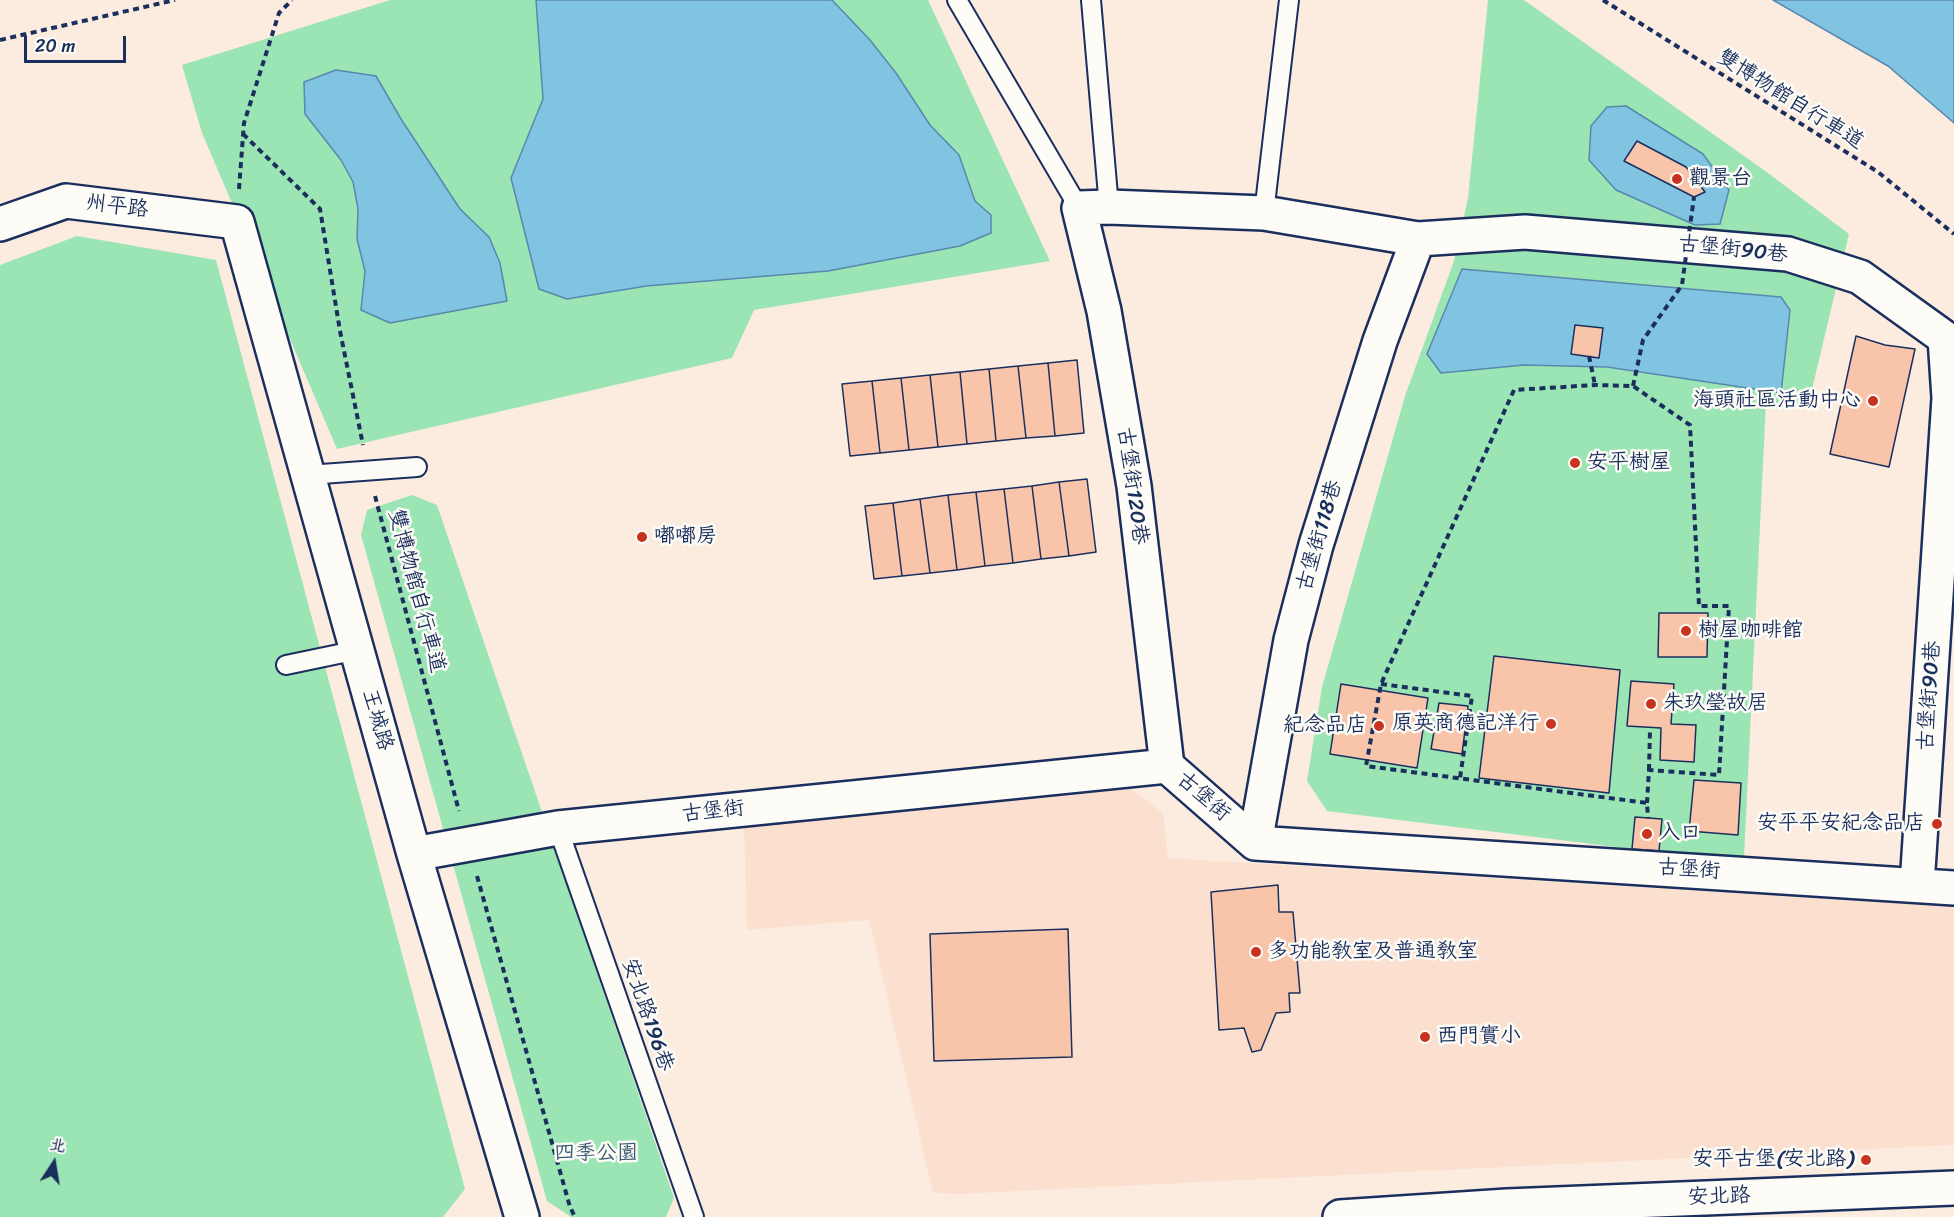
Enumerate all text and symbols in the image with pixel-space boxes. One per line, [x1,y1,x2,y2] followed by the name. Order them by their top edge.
[27,24,129,62] scale bar
[35,30,75,62] text: 20 m
[1712,45,1868,155] street label: 雙博物館自行車道
[1689,166,1752,192] place label: 觀景台
[1670,172,1684,186] marker: 觀景台
[84,191,150,223] street label: 州平路
[1677,232,1789,268] street label: 古堡街90巷
[1693,388,1861,414] place label: 海頭社區活動中心
[1866,394,1880,408] marker: 海頭社區活動中心
[1111,426,1153,546] street label: 古堡街120巷
[1587,450,1671,476] place label: 安平樹屋
[1568,456,1582,470] marker: 安平樹屋
[1292,477,1348,595] street label: 古堡街118巷
[382,507,450,675] street label: 雙博物館自行車道
[654,524,717,550] place label: 嘟嘟房
[635,530,649,544] marker: 嘟嘟房
[1698,618,1803,644] place label: 樹屋咖啡館
[1679,624,1693,638] marker: 樹屋咖啡館
[1914,640,1946,752] street label: 古堡街90巷
[356,686,398,754] street label: 王城路
[1663,691,1768,717] place label: 朱玖瑩故居
[1644,697,1658,711] marker: 朱玖瑩故居
[1392,711,1539,737] place label: 原英商德記洋行
[1283,713,1367,739] place label: 紀念品店
[1544,717,1558,731] marker: 原英商德記洋行
[1372,719,1386,733] marker: 紀念品店
[1171,767,1235,827] street label: 古堡街
[680,796,746,828] street label: 古堡街
[1757,811,1925,837] place label: 安平平安紀念品店
[1930,817,1944,831] marker: 安平平安紀念品店
[1659,821,1701,847] place label: 入口
[1640,827,1654,841] marker: 入口
[1657,855,1721,885] street label: 古堡街
[1268,939,1478,965] place label: 多功能教室及普通教室
[1249,945,1263,959] marker: 多功能教室及普通教室
[616,955,678,1075] street label: 安北路196巷
[1437,1024,1521,1050] place label: 西門實小
[1418,1030,1432,1044] marker: 西門實小
[47,1129,69,1161] text: 北
[24,1133,84,1193] north arrow
[554,1141,638,1167] park label: 四季公園
[1692,1147,1854,1173] place label: 安平古堡(安北路)
[1859,1153,1873,1167] marker: 安平古堡(安北路)
[1687,1183,1751,1211] street label: 安北路

